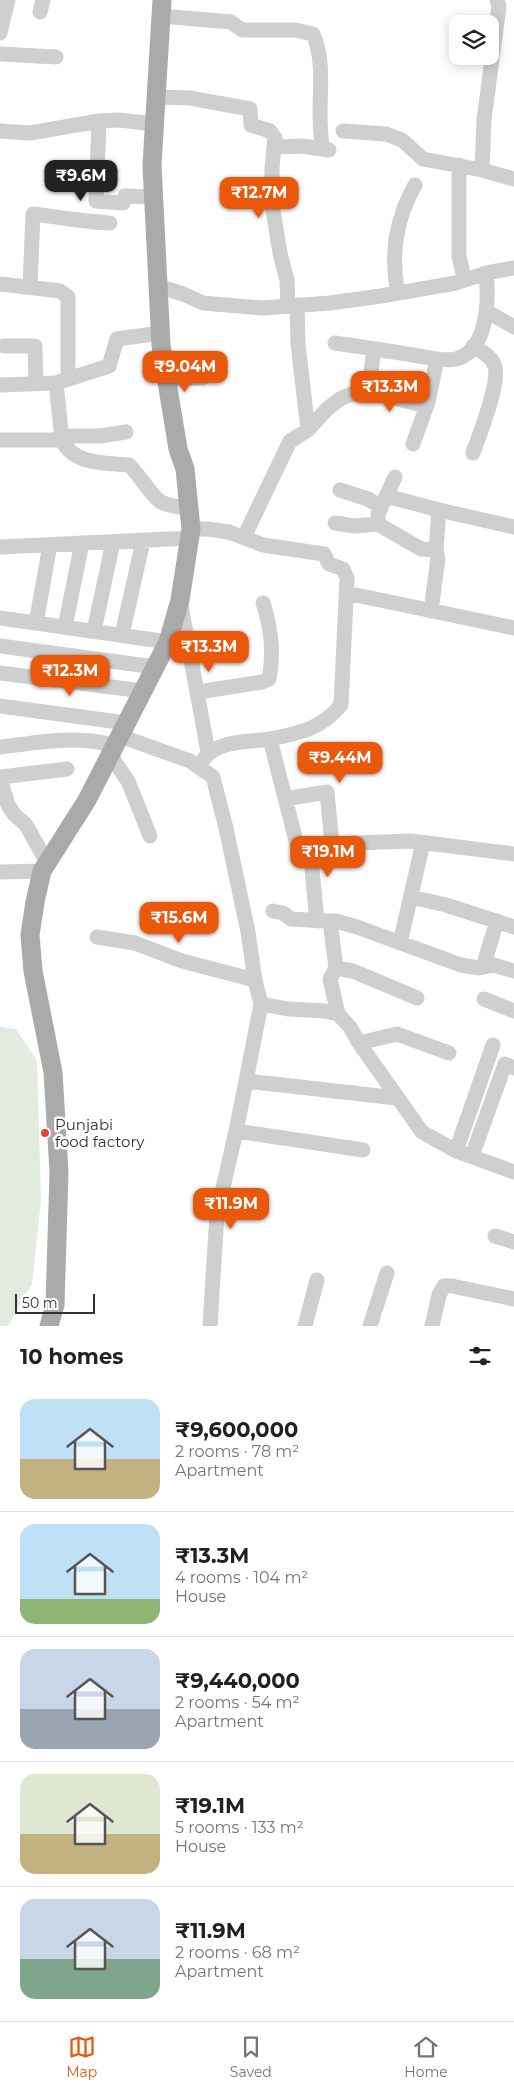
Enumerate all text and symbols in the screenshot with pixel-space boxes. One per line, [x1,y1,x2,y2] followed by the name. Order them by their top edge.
[449,15,499,65] map controls
[449,15,499,65] button: layers
[46,160,116,202] pin: ₹9.6M
[55,166,107,185] text: ₹9.6M
[218,176,300,219] pin: ₹12.7M
[231,183,287,202] text: ₹12.7M
[144,350,226,393] pin: ₹9.04M
[154,357,216,376] text: ₹9.04M
[349,370,431,413] pin: ₹13.3M
[362,377,418,396] text: ₹13.3M
[168,630,250,673] pin: ₹13.3M
[181,637,237,656] text: ₹13.3M
[29,654,111,697] pin: ₹12.3M
[42,661,98,680] text: ₹12.3M
[299,742,381,784] pin: ₹9.44M
[308,748,372,767] text: ₹9.44M
[287,836,369,878] pin: ₹19.1M
[301,842,355,861] text: ₹19.1M
[138,902,220,944] pin: ₹15.6M
[151,908,207,927] text: ₹15.6M
[55,1115,145,1151] place label: Punjabi food factory
[39,1127,51,1139] marker: Punjabi food factory
[190,1188,272,1230] pin: ₹11.9M
[204,1194,258,1213] text: ₹11.9M
[15,1291,95,1314] scale bar
[22,1294,58,1312] text: 50 m
[466,1342,494,1370] icon: filters
[20,1344,123,1369] text: 10 homes
[175,1417,298,1442] text: ₹9,600,000
[60,1419,120,1479] icon: home
[175,1442,299,1461] text: 2 rooms · 78 m²
[175,1461,264,1480] text: Apartment
[175,1543,249,1568] text: ₹13.3M
[60,1544,120,1604] icon: home
[175,1568,308,1587] text: 4 rooms · 104 m²
[175,1587,226,1606] text: House
[175,1668,300,1693] text: ₹9,440,000
[60,1669,120,1729] icon: home
[175,1693,299,1712] text: 2 rooms · 54 m²
[175,1712,264,1731] text: Apartment
[175,1793,245,1818] text: ₹19.1M
[60,1794,120,1854] icon: home
[175,1818,304,1837] text: 5 rooms · 133 m²
[175,1837,226,1856] text: House
[175,1918,246,1943] text: ₹11.9M
[60,1919,120,1979] icon: home
[175,1943,300,1962] text: 2 rooms · 68 m²
[175,1962,264,1981] text: Apartment
[66,2033,97,2081] tab: Map
[230,2033,272,2081] tab: Saved
[404,2033,448,2081] tab: Home

